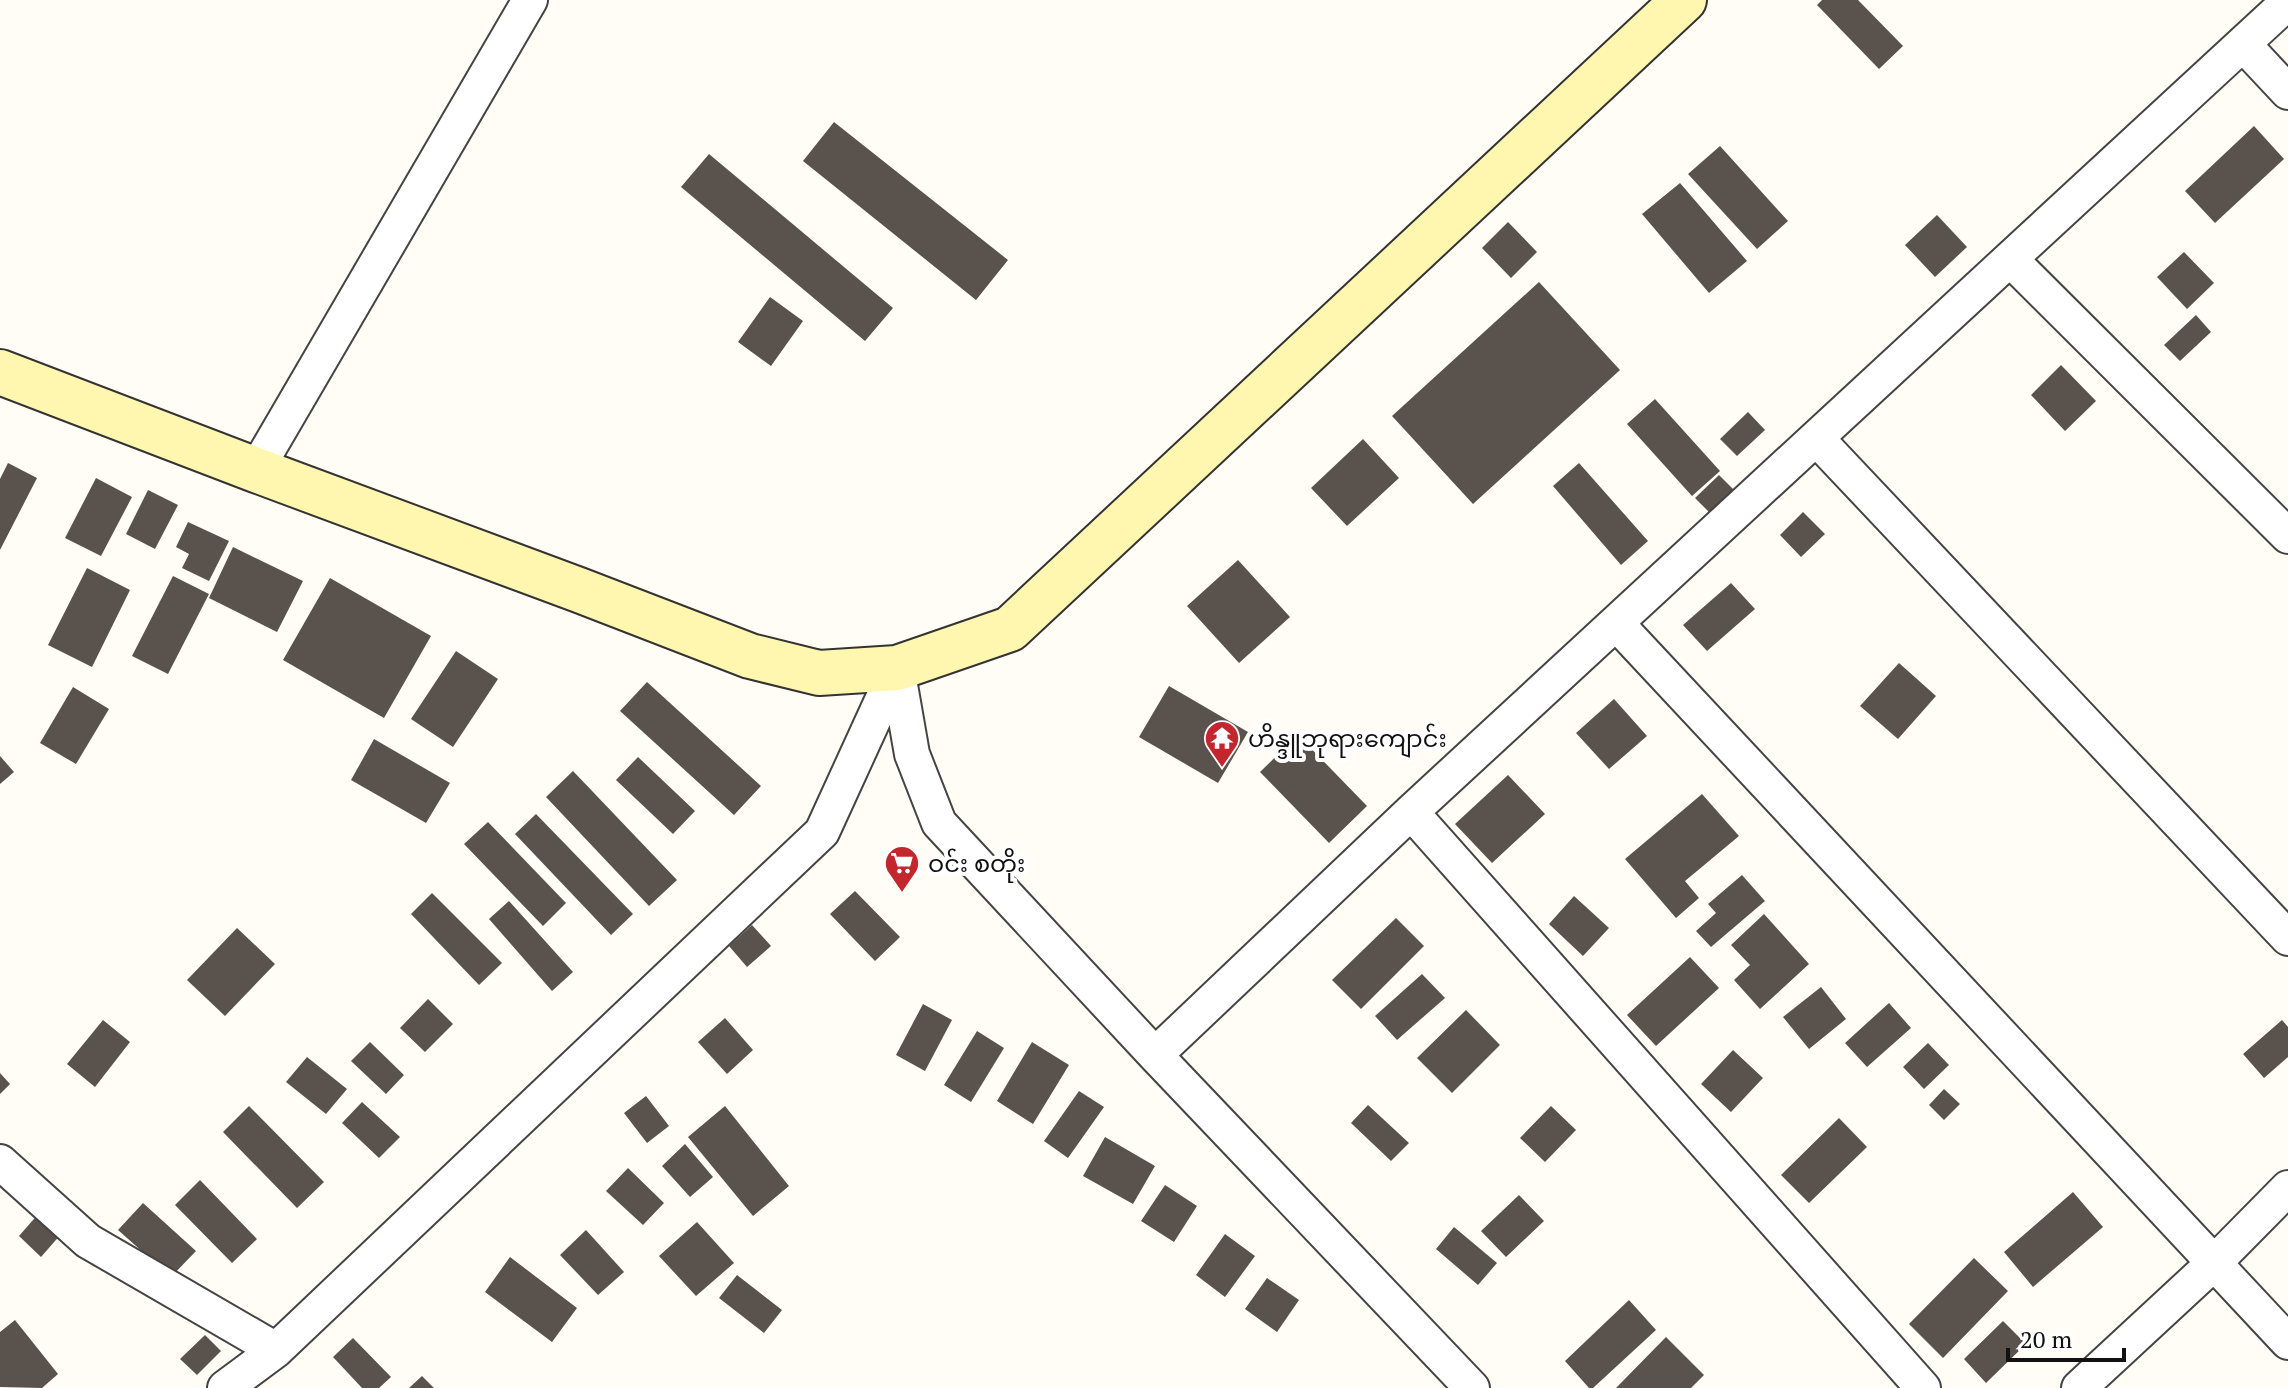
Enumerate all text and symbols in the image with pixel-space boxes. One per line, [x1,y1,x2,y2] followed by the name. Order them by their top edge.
[1203,719,1241,769] temple icon: ဟိန္ဒူဘုရားကျောင်း
[1248,722,1447,759] place label: ဟိန္ဒူဘုရားကျောင်း
[883,844,921,894] supermarket icon: ဝင်း စတိုး
[928,847,1025,883] place label: ဝင်း စတိုး
[2008,1312,2124,1362] scale bar
[2020,1323,2072,1355] text: 20 m

